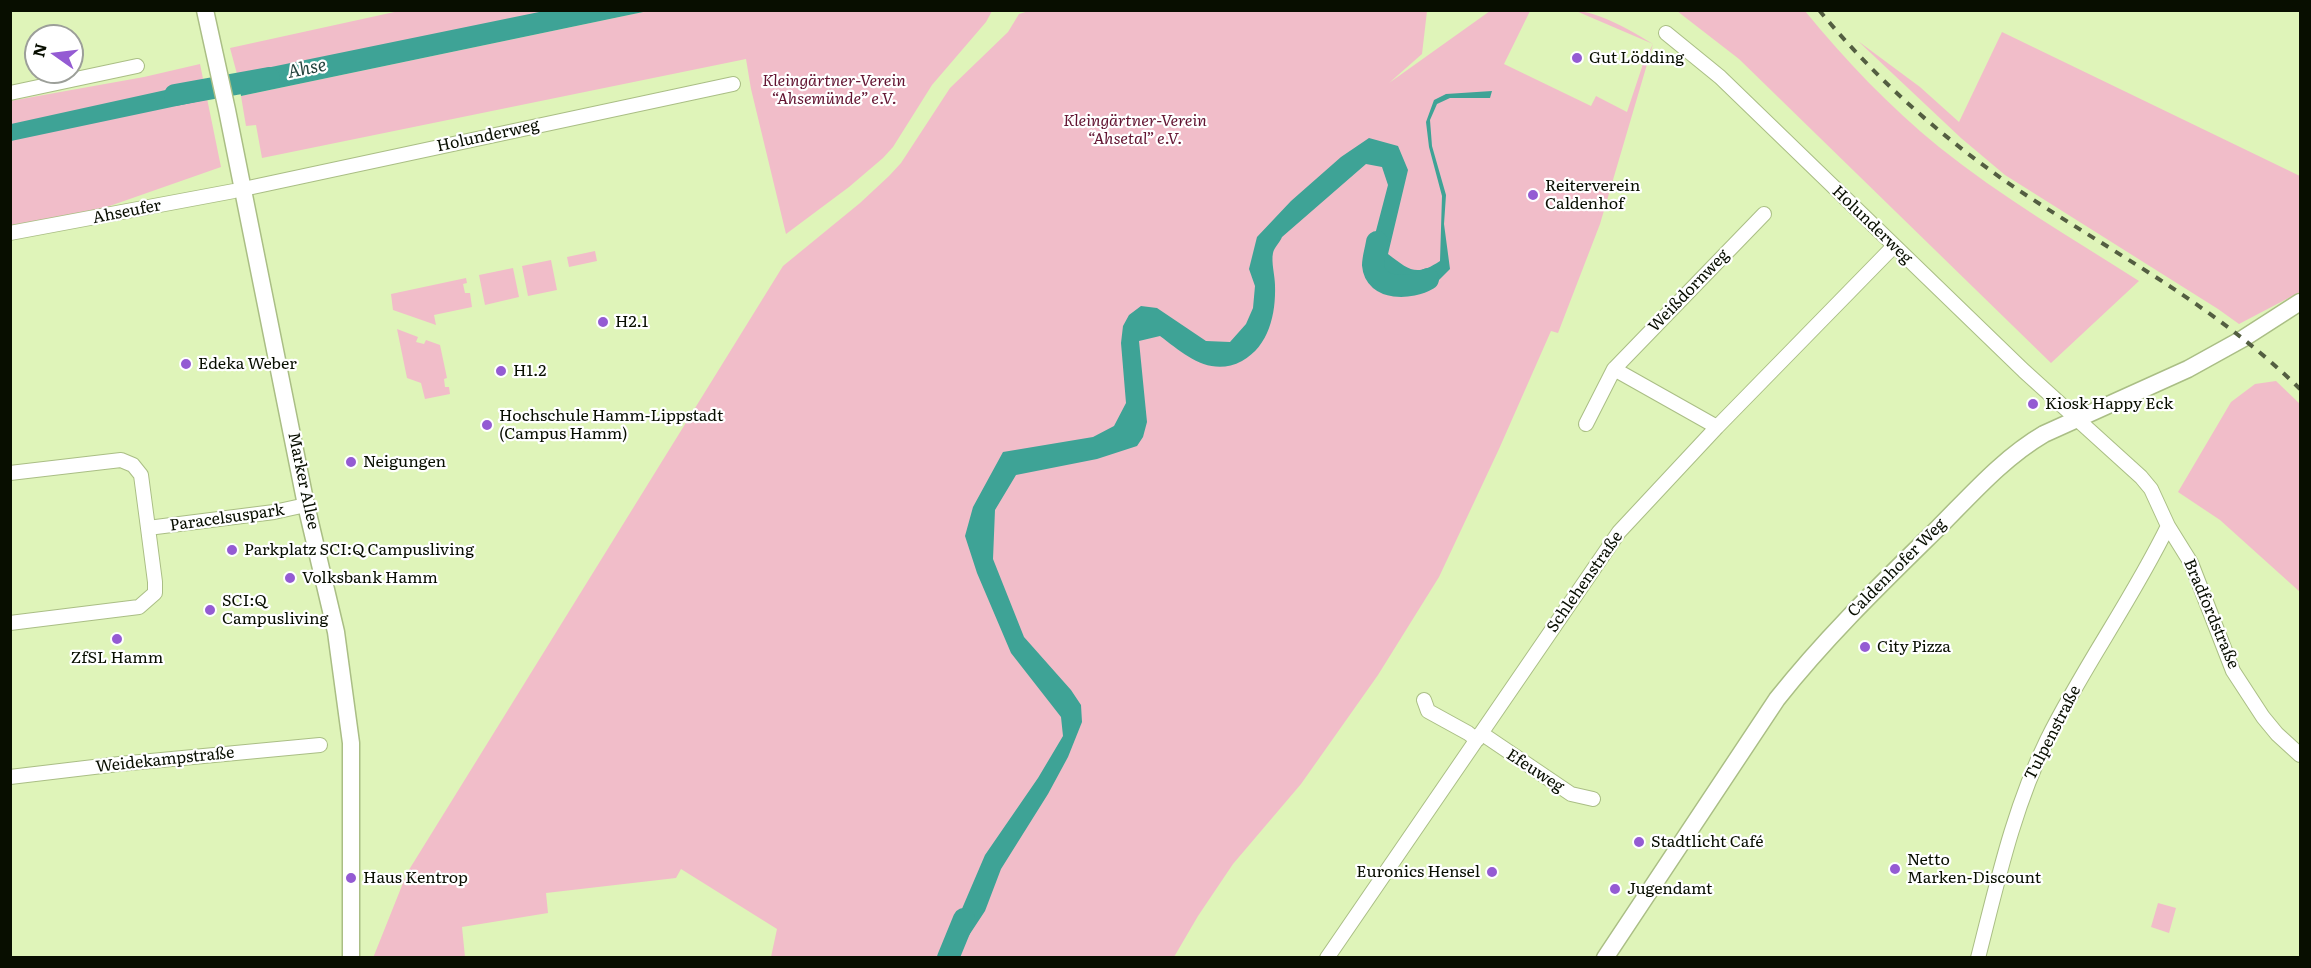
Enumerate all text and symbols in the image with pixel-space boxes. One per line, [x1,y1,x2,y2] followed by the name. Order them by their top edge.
[24,24,84,84] north arrow
[25,41,52,60] text: N
[1589,48,1684,68] place label: Gut Lödding
[1570,51,1584,65] marker: Gut Lödding
[286,55,328,83] water label: Ahse
[762,71,906,109] park label: Kleingärtner-Verein “Ahsemünde” e.V.
[1063,111,1207,149] park label: Kleingärtner-Verein “Ahsetal” e.V.
[435,116,541,156] street label: Holunderweg
[1545,176,1640,214] place label: Reiterverein Caldenhof
[1828,182,1916,268] street label: Holunderweg
[1526,188,1540,202] marker: Reiterverein Caldenhof
[91,196,163,228] street label: Ahseufer
[1645,246,1733,336] street label: Weißdornweg
[615,312,648,332] place label: H2.1
[596,315,610,329] marker: H2.1
[198,354,297,374] place label: Edeka Weber
[179,357,193,371] marker: Edeka Weber
[513,361,546,381] place label: H1.2
[494,364,508,378] marker: H1.2
[2045,394,2173,414] place label: Kiosk Happy Eck
[2026,397,2040,411] marker: Kiosk Happy Eck
[499,406,723,444] place label: Hochschule Hamm-Lippstadt (Campus Hamm)
[480,418,494,432] marker: Hochschule Hamm-Lippstadt (Campus Hamm)
[283,431,323,531] street label: Marker Allee
[363,452,446,472] place label: Neigungen
[344,455,358,469] marker: Neigungen
[169,500,285,536] street label: Paracelsuspark
[1844,515,1950,621] street label: Caldenhofer Weg
[1543,528,1627,636] street label: Schlehenstraße
[244,540,474,560] place label: Parkplatz SCI:Q Campusliving
[225,543,239,557] marker: Parkplatz SCI:Q Campusliving
[2179,556,2243,672] street label: Bradfordstraße
[302,568,438,588] place label: Volksbank Hamm
[283,571,297,585] marker: Volksbank Hamm
[222,591,329,629] place label: SCI:Q Campusliving
[203,603,217,617] marker: SCI:Q Campusliving
[110,632,124,646] marker: ZfSL Hamm
[1877,637,1951,657] place label: City Pizza
[1858,640,1872,654] marker: City Pizza
[71,648,163,668] place label: ZfSL Hamm
[2021,682,2085,784] street label: Tulpenstraße
[95,743,235,777] street label: Weidekampstraße
[1503,745,1567,797] street label: Efeuweg
[1651,832,1764,852] place label: Stadtlicht Café
[1632,835,1646,849] marker: Stadtlicht Café
[1907,850,2041,888] place label: Netto Marken-Discount
[1356,862,1480,882] place label: Euronics Hensel
[1888,862,1902,876] marker: Netto Marken-Discount
[1485,865,1499,879] marker: Euronics Hensel
[363,868,468,888] place label: Haus Kentrop
[344,871,358,885] marker: Haus Kentrop
[1627,879,1713,899] place label: Jugendamt
[1608,882,1622,896] marker: Jugendamt

